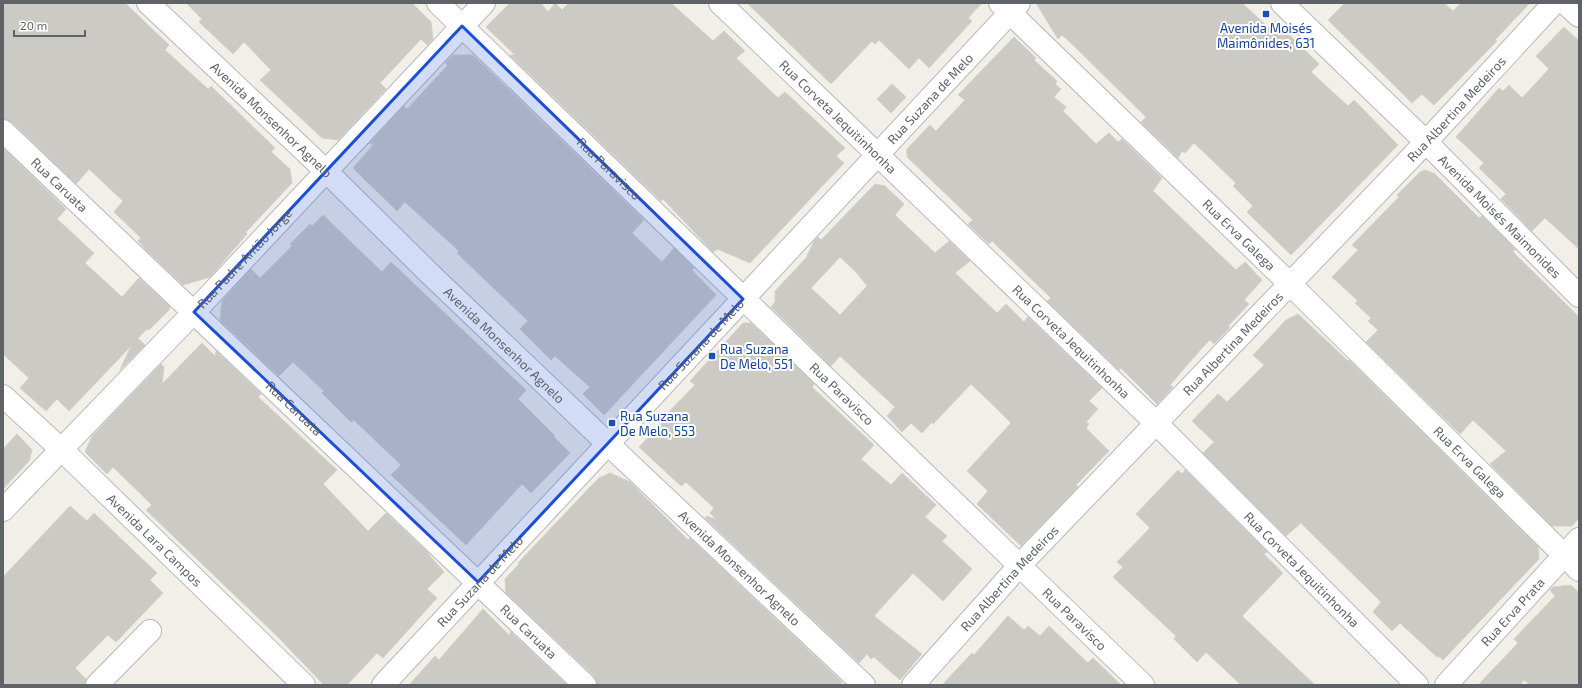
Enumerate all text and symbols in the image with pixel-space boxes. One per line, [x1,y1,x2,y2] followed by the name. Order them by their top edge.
[1261,9,1271,19] marker: Avenida Moisés Maimônides, 631
[14,12,85,38] scale bar
[20,18,47,32] text: 20 m
[1217,20,1315,51] place label: Avenida Moisés Maimônides, 631
[884,50,976,147] street label: Rua Suzana de Melo
[1404,53,1509,165] street label: Rua Albertina Medeiros
[776,57,900,177] street label: Rua Corveta Jequitinhonha
[208,59,336,181] street label: Avenida Monsenhor Agnelo
[574,134,644,203] street label: Rua Paravisco
[1435,151,1565,281] street label: Avenida Moisés Maimonides
[28,154,91,215] street label: Rua Caruata
[1199,196,1279,274] street label: Rua Erva Galega
[194,205,295,311] street label: Rua Padre Antão Jorge
[1010,281,1133,402] street label: Rua Corveta Jequitinhonha
[441,284,568,406] street label: Avenida Monsenhor Agnelo
[1179,288,1286,399] street label: Rua Albertina Medeiros
[655,295,747,393] street label: Rua Suzana de Melo
[720,341,793,372] place label: Rua Suzana De Melo, 551
[707,351,717,361] marker: Rua Suzana De Melo, 551
[807,359,877,428] street label: Rua Paravisco
[263,378,326,439] street label: Rua Caruata
[620,408,695,439] place label: Rua Suzana De Melo, 553
[607,418,617,428] marker: Rua Suzana De Melo, 553
[1430,423,1509,501] street label: Rua Erva Galega
[104,490,206,590] street label: Avenida Lara Campos
[675,507,804,629] street label: Avenida Monsenhor Agnelo
[1241,508,1363,630] street label: Rua Corveta Jequitinhonha
[957,522,1062,634] street label: Rua Albertina Medeiros
[434,532,526,630] street label: Rua Suzana de Melo
[1477,574,1548,649] street label: Rua Erva Prata
[1039,584,1110,654] street label: Rua Paravisco
[497,601,560,662] street label: Rua Caruata

